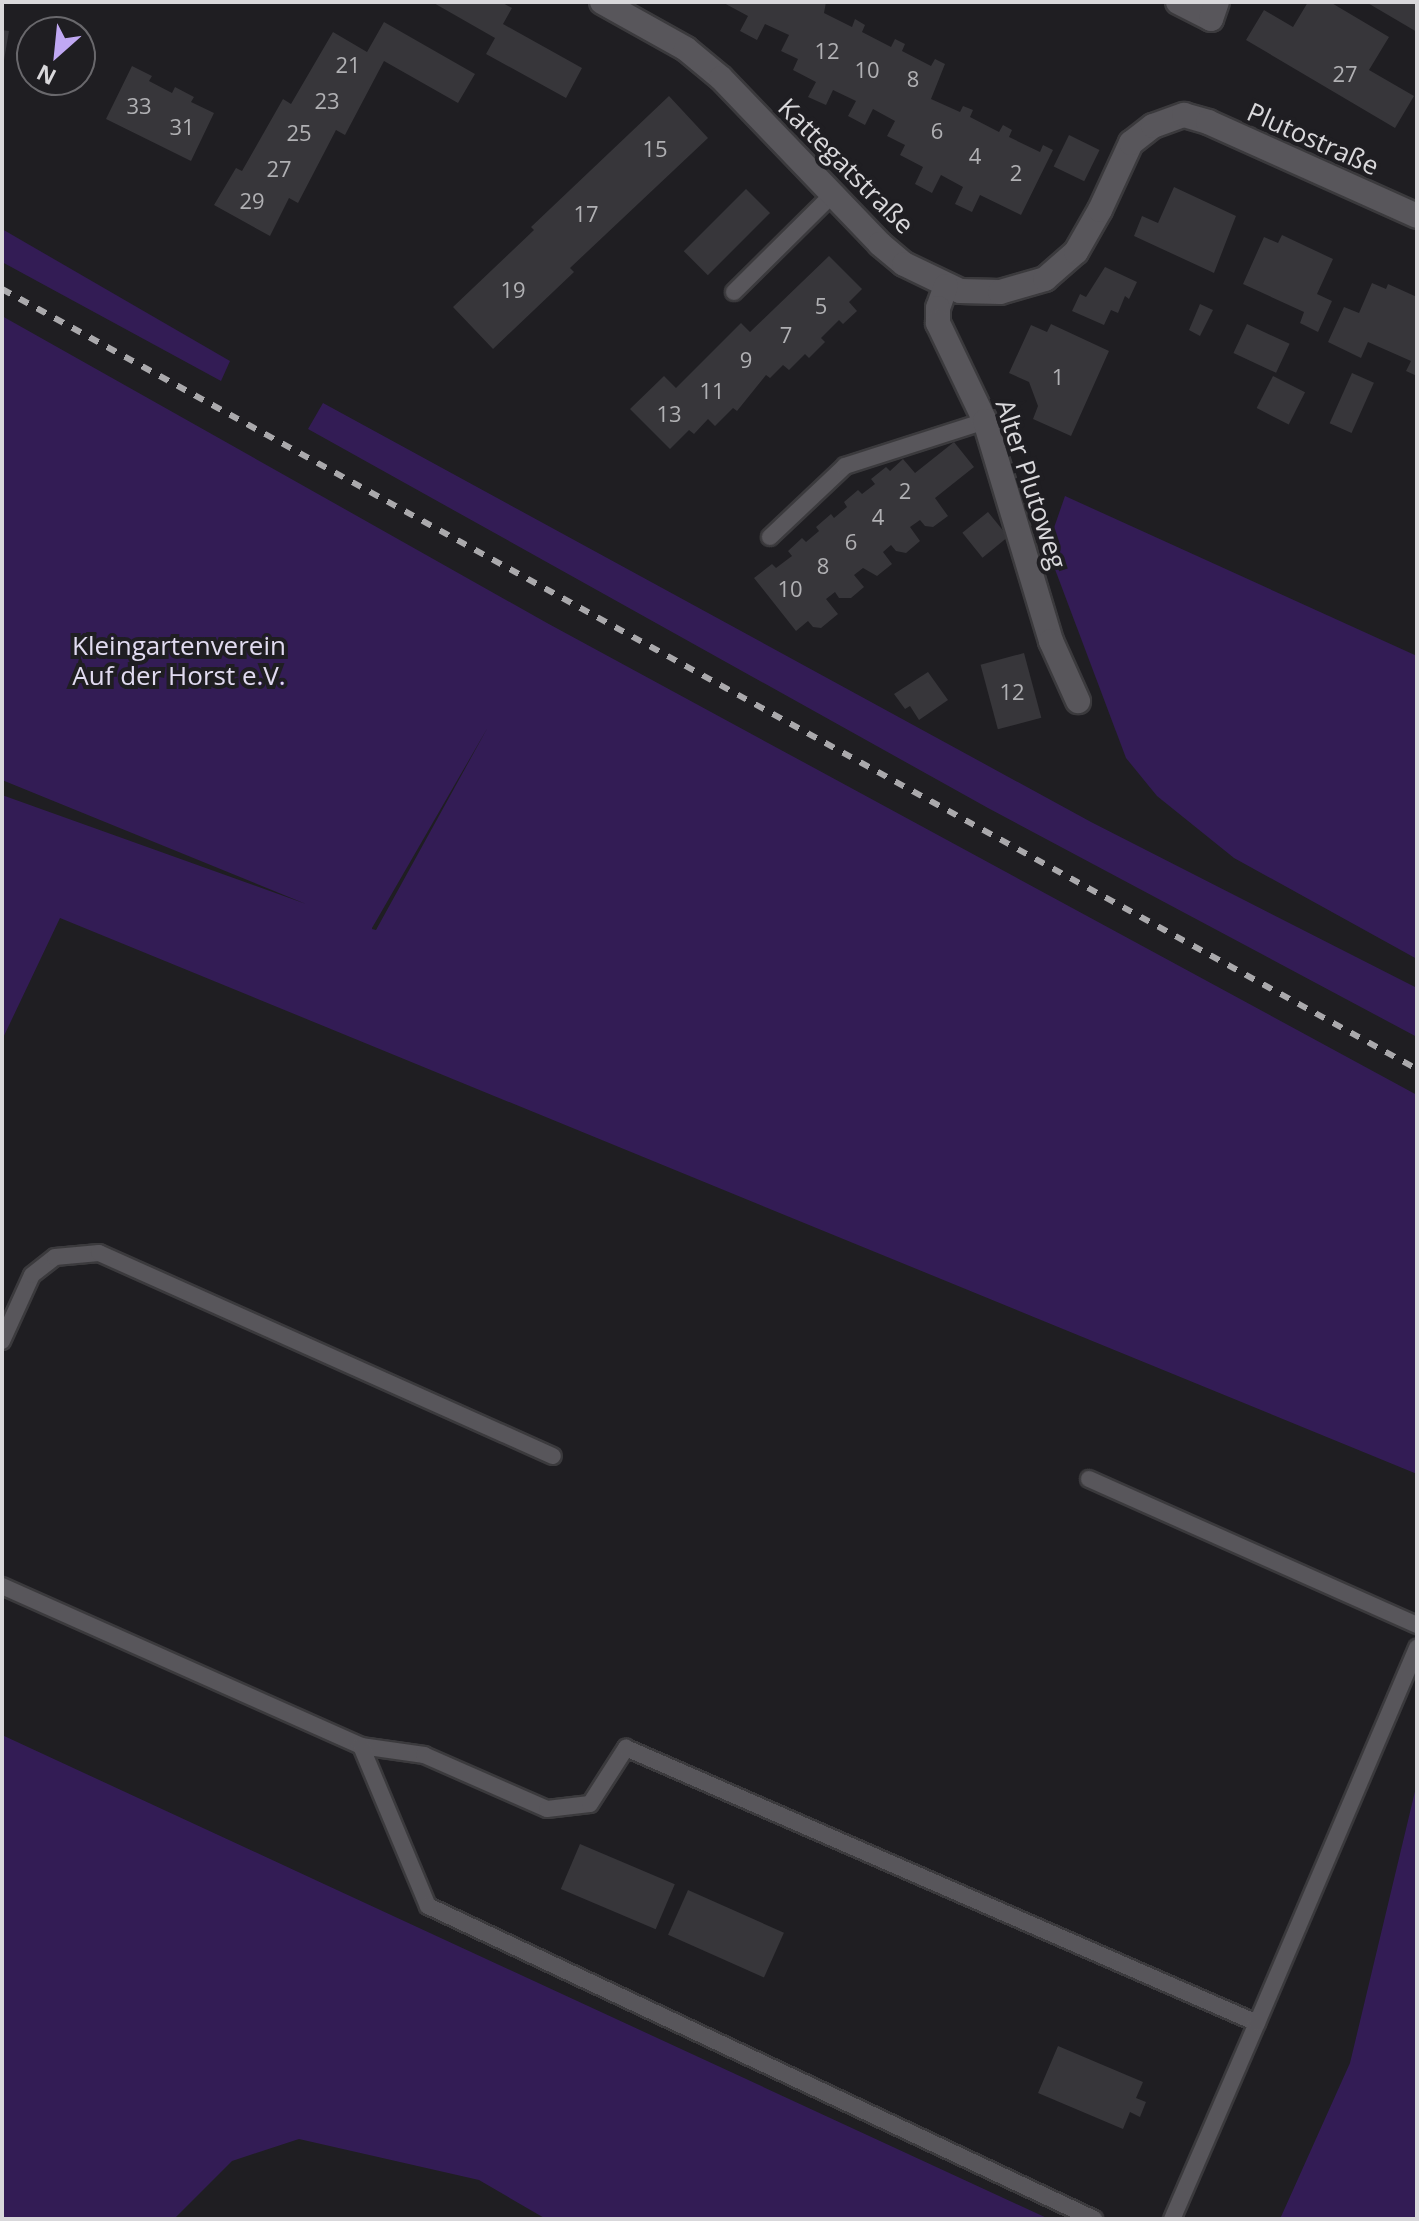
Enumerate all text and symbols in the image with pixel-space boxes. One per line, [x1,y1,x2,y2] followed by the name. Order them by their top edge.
[16,16,96,96] north arrow
[814,38,840,64] house number: 12
[335,52,361,78] house number: 21
[854,57,880,83] house number: 10
[31,58,61,93] text: N
[1332,61,1358,87] house number: 27
[907,66,919,92] house number: 8
[314,88,340,114] house number: 23
[772,92,920,240] street label: Kattegatstraße
[126,93,152,119] house number: 33
[1242,96,1384,182] street label: Plutostraße
[169,114,195,140] house number: 31
[931,118,943,144] house number: 6
[286,120,312,146] house number: 25
[642,136,668,162] house number: 15
[969,143,981,169] house number: 4
[266,156,292,182] house number: 27
[1010,160,1022,186] house number: 2
[239,188,265,214] house number: 29
[573,201,599,227] house number: 17
[500,277,526,303] house number: 19
[815,293,827,319] house number: 5
[780,322,792,348] house number: 7
[740,347,752,373] house number: 9
[1052,364,1064,390] house number: 1
[699,378,725,404] house number: 11
[989,395,1073,573] street label: Alter Plutoweg
[656,401,682,427] house number: 13
[899,478,911,504] house number: 2
[872,504,884,530] house number: 4
[845,529,857,555] house number: 6
[817,553,829,579] house number: 8
[777,576,803,602] house number: 10
[72,630,286,692] park label: Kleingartenverein Auf der Horst e.V.
[999,679,1025,705] house number: 12

